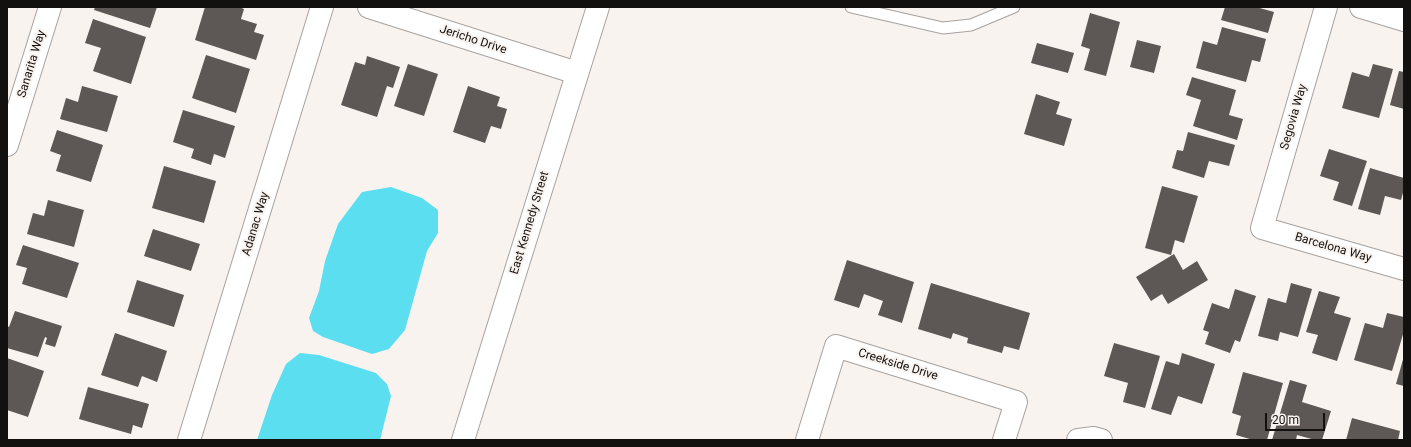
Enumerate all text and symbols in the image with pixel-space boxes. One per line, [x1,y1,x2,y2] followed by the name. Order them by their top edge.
[438,22,508,58] street label: Jericho Drive
[15,29,49,99] street label: Sanarita Way
[1278,82,1310,152] street label: Segovia Way
[507,170,553,276] street label: East Kennedy Street
[239,190,273,258] street label: Adanac Way
[1293,230,1373,266] street label: Barcelona Way
[856,346,940,384] street label: Creekside Drive
[1267,405,1327,431] scale bar
[1272,413,1299,427] text: 20 m

